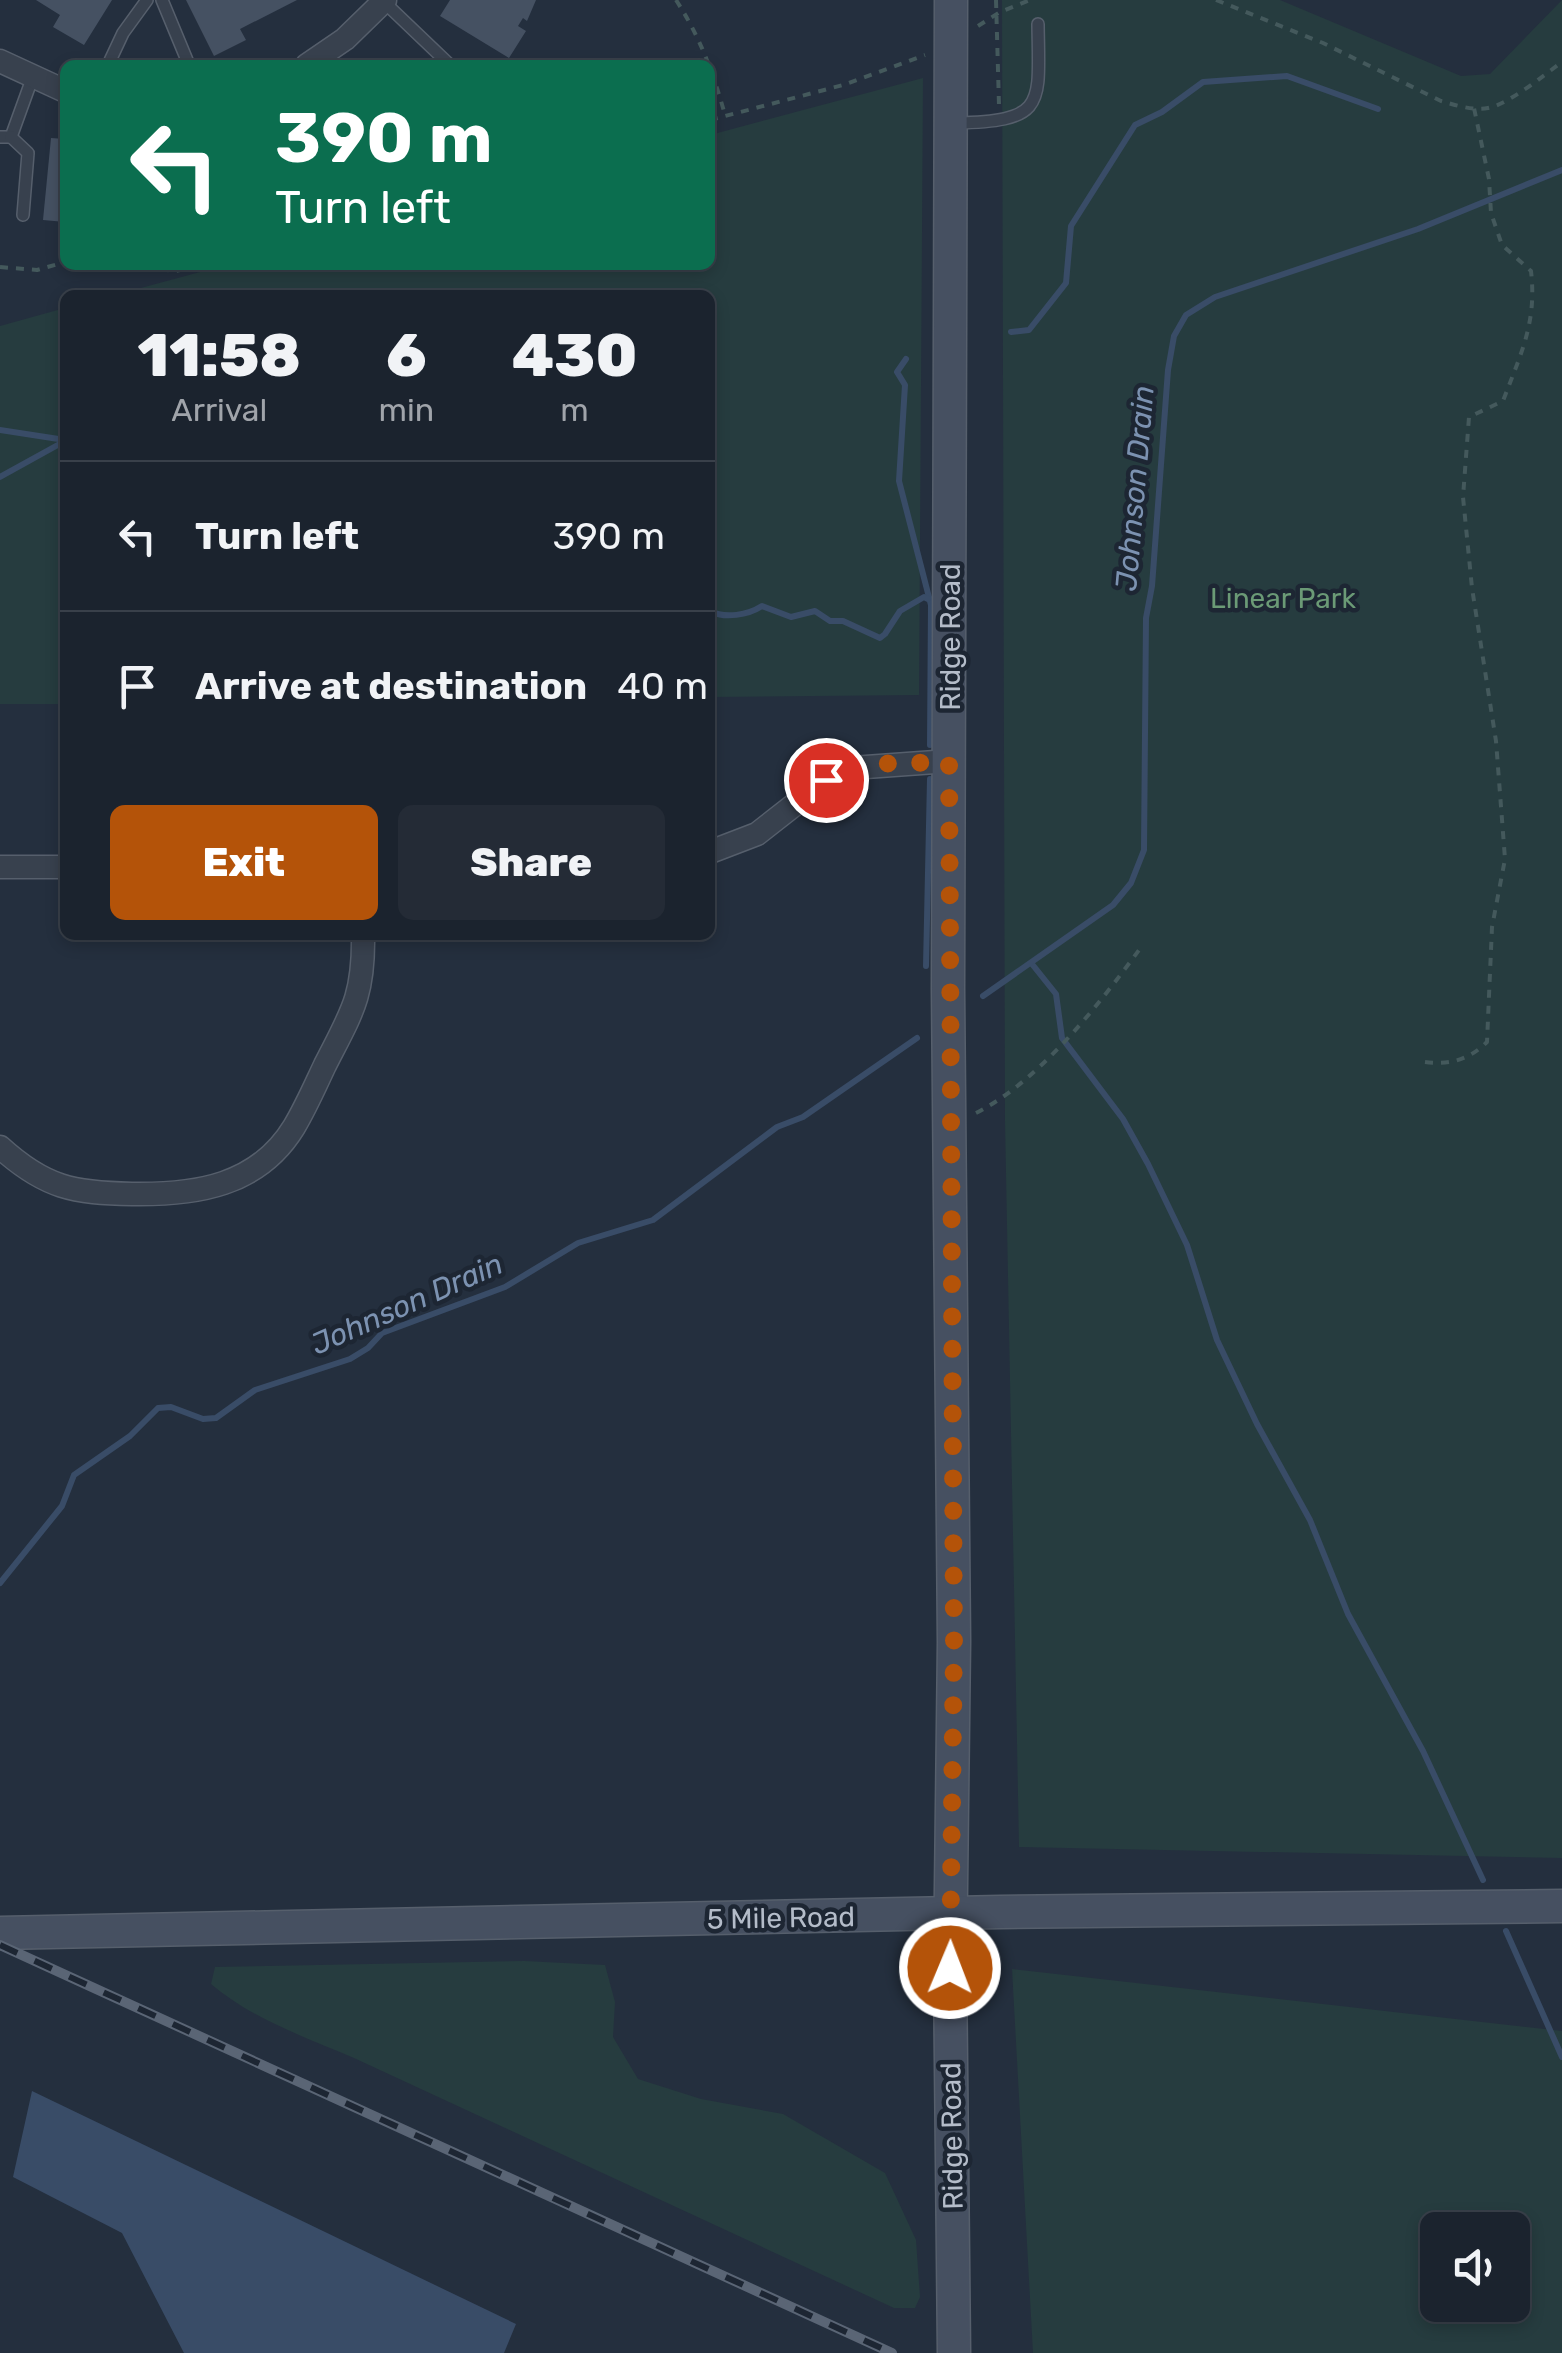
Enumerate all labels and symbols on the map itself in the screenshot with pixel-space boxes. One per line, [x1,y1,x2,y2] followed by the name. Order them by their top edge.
[1108,384,1162,592] water label: Johnson Drain
[934,563,967,711] street label: Ridge Road
[1210,582,1356,615] park label: Linear Park
[784,738,869,823] pin
[306,1246,508,1362] water label: Johnson Drain
[707,1900,855,1936] street label: 5 Mile Road
[898,1916,1002,2020] position arrow
[934,2062,970,2210] street label: Ridge Road

